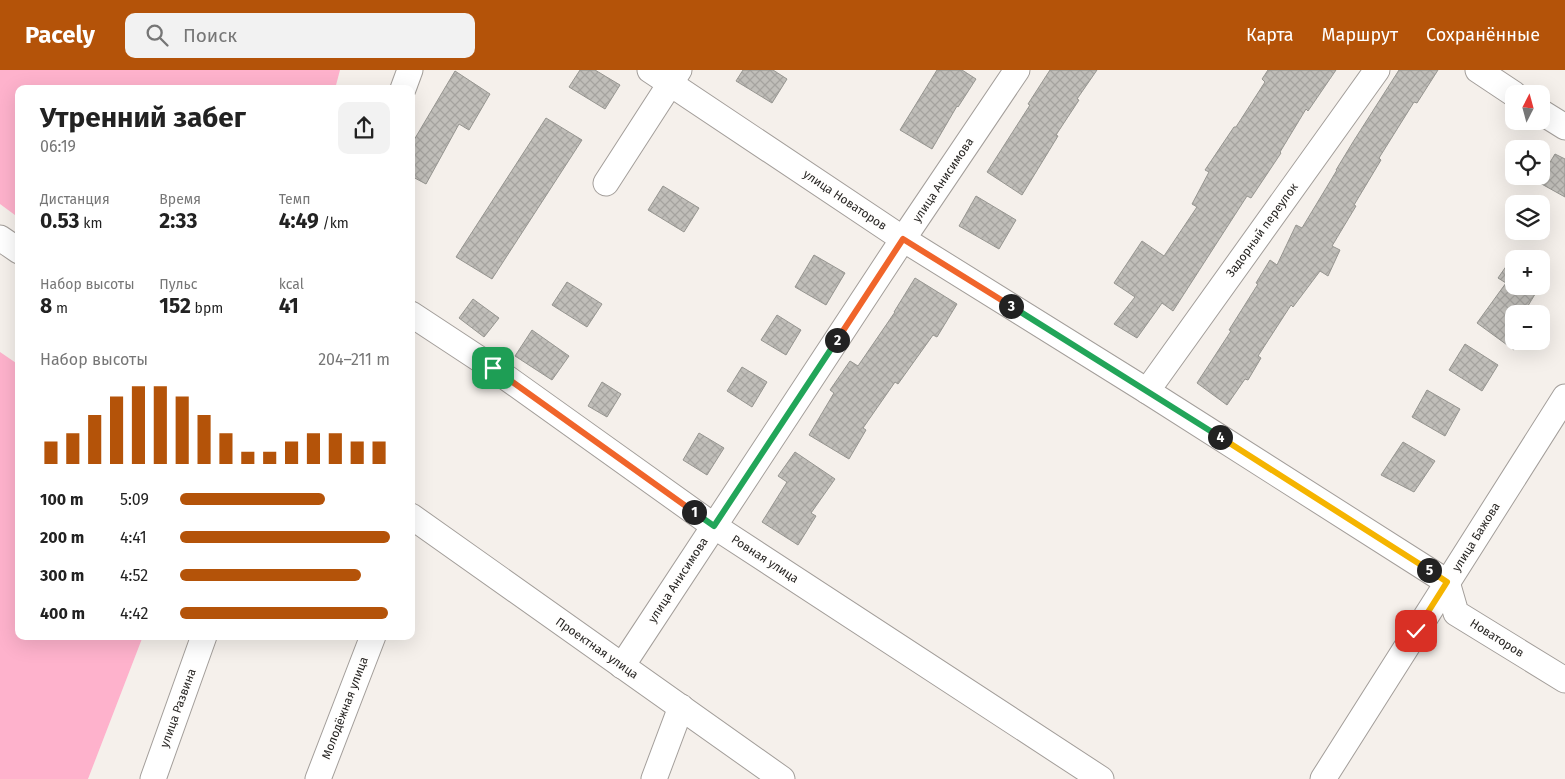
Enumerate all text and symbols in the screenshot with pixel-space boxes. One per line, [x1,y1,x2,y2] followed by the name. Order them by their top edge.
[125,13,475,58] search box
[25,21,95,49] text: Pacely
[143,21,171,49] icon: search
[183,24,237,47] text: Поиск
[1246,24,1294,46] text: Карта
[1322,24,1398,46] text: Маршрут
[1426,24,1540,46] text: Сохранённые
[1505,85,1550,130] north arrow
[1505,85,1550,350] map controls
[40,101,246,134] text: Утренний забег
[338,102,390,154] button: share
[910,135,976,225] street label: улица Анисимова
[40,137,76,156] text: 06:19
[1505,140,1550,185] button: locate
[801,167,890,233] street label: улица Новаторов
[1223,180,1301,280] street label: Задорный переулок
[40,191,110,208] text: Дистанция
[159,191,201,208] text: Время
[279,191,310,208] text: Темп
[1505,195,1550,240] button: layers
[40,208,80,234] text: 0.53
[159,208,197,234] text: 2:33
[279,208,319,234] text: 4:49
[80,215,102,232] text: km
[319,215,349,232] text: /km
[1505,250,1550,295] button: +
[40,276,134,293] text: Набор высоты
[159,276,198,293] text: Пульс
[279,276,304,293] text: kcal
[40,293,52,319] text: 8
[159,293,191,319] text: 152
[279,293,299,319] text: 41
[998,294,1024,318] pin: 3
[1008,298,1015,315] text: 3
[52,300,68,317] text: m
[191,300,223,317] text: bpm
[1505,305,1550,350] button: −
[824,328,850,352] pin: 2
[834,332,841,349] text: 2
[472,347,514,389] pin
[40,350,148,369] text: Набор высоты
[318,350,390,369] text: 204–211 m
[479,354,507,382] icon: arrive
[1208,424,1232,450] pin: 4
[1217,429,1224,446] text: 4
[40,490,83,509] text: 100 m
[120,490,149,509] text: 5:09
[682,500,706,524] pin: 1
[1449,500,1503,574] street label: улица Бажова
[691,504,698,521] text: 1
[40,528,84,547] text: 200 m
[120,528,147,547] text: 4:41
[729,532,801,586] street label: Ровная улица
[645,535,711,625] street label: улица Анисимова
[1416,558,1442,582] pin: 5
[1426,562,1433,579] text: 5
[40,566,84,585] text: 300 m
[120,566,148,585] text: 4:52
[40,604,85,623] text: 400 m
[120,604,148,623] text: 4:42
[1395,610,1437,652] pin
[553,614,641,682] street label: Проектная улица
[1467,616,1527,660] street label: Новаторов
[1402,617,1430,645] icon: check
[319,655,371,761] street label: Молодёжная улица
[157,667,199,749] street label: улица Развина

